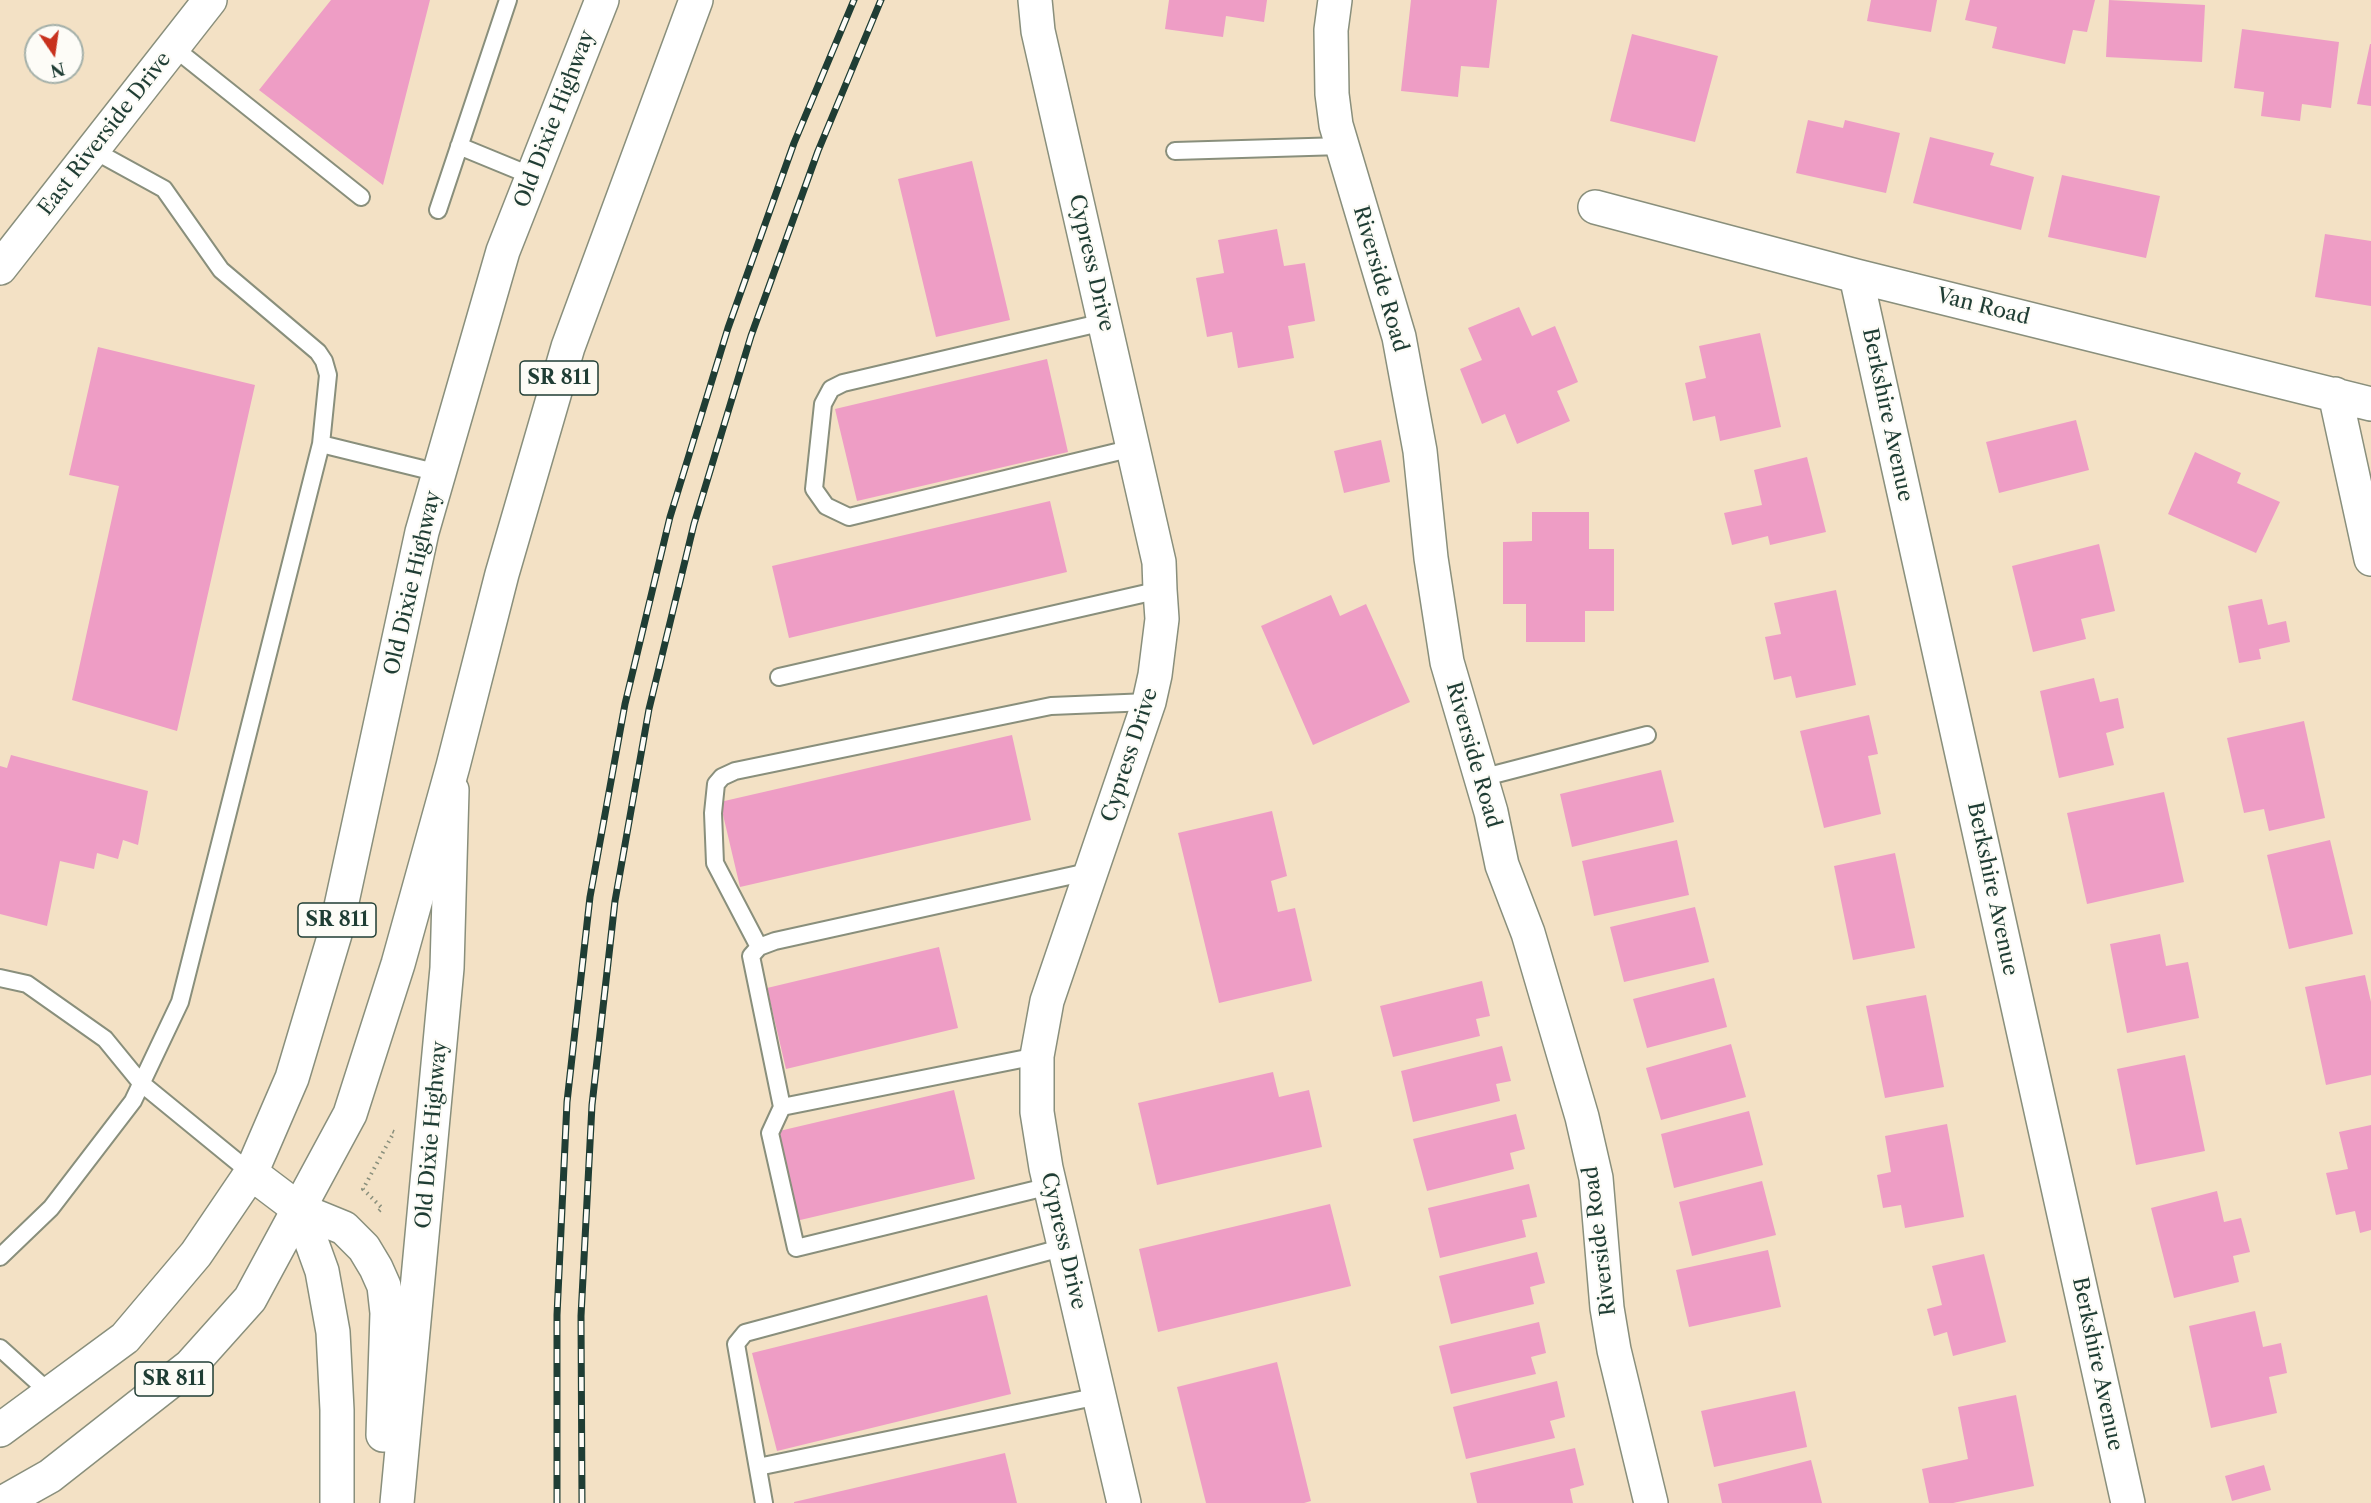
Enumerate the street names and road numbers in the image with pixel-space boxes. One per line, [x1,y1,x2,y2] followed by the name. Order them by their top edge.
[509,27,601,211] street label: Old Dixie Highway
[33,47,177,221] street label: East Riverside Drive
[1063,192,1119,334] street label: Cypress Drive
[1347,203,1413,355] street label: Riverside Road
[1934,283,2032,331] street label: Van Road
[1856,326,1918,504] street label: Berkshire Avenue
[520,361,598,395] road number: SR 811
[380,488,446,678] street label: Old Dixie Highway
[1440,679,1506,831] street label: Riverside Road
[1096,685,1164,825] street label: Cypress Drive
[1961,800,2023,978] street label: Berkshire Avenue
[298,903,376,937] road number: SR 811
[411,1040,453,1230] street label: Old Dixie Highway
[1578,1165,1622,1317] street label: Riverside Road
[1035,1170,1091,1312] street label: Cypress Drive
[2066,1275,2128,1453] street label: Berkshire Avenue
[135,1362,213,1396] road number: SR 811

